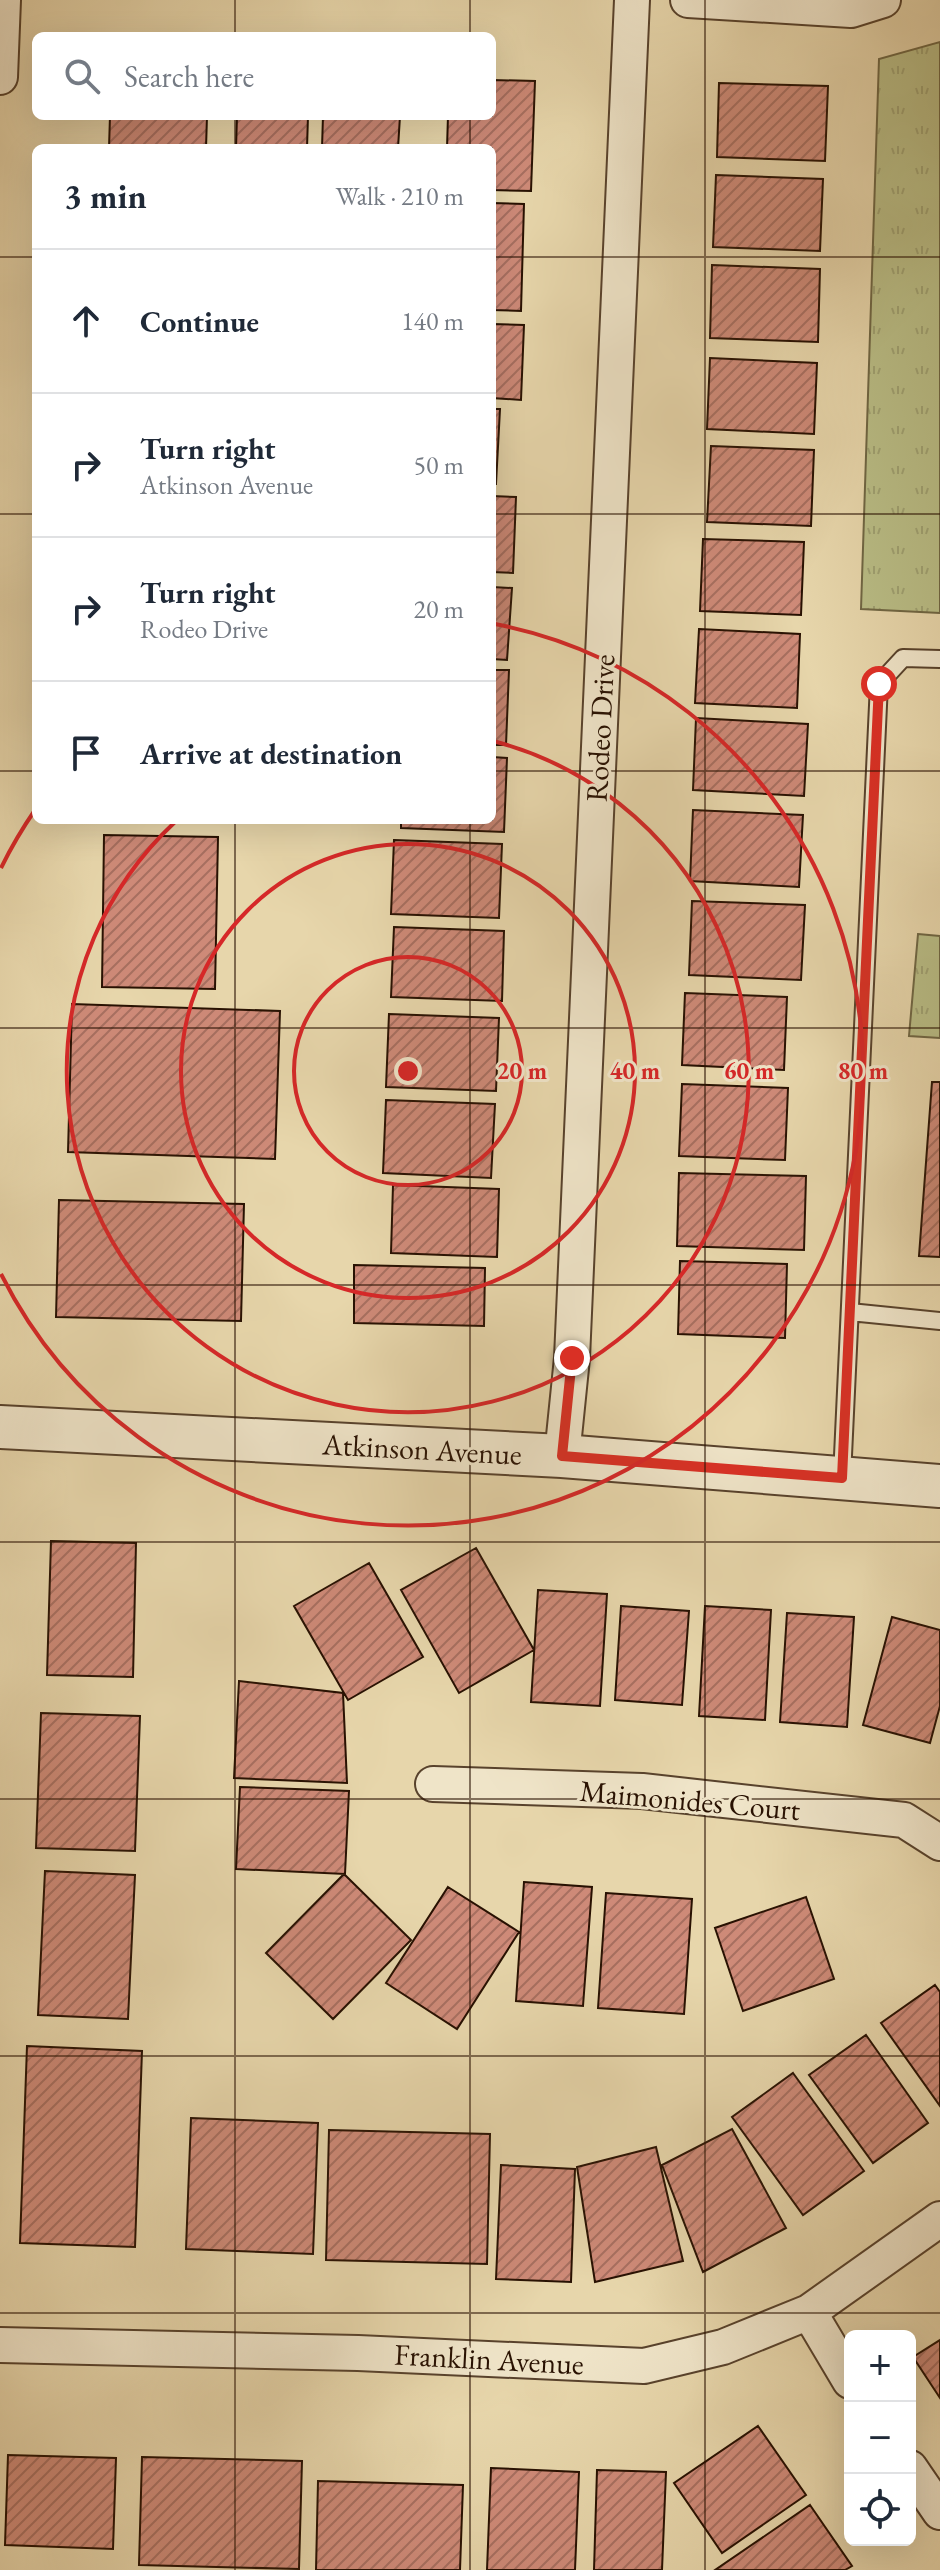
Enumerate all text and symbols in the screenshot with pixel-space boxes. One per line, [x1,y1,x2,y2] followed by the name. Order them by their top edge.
[32,32,496,120] search box
[60,54,104,98] icon: search
[124,57,254,96] text: Search here
[64,174,147,218] text: 3 min
[336,179,464,213] text: Walk · 210 m
[64,299,108,343] icon: ahead
[140,302,259,341] text: Continue
[401,304,464,338] text: 140 m
[140,429,276,468] text: Turn right
[64,443,108,487] icon: right
[414,448,464,482] text: 50 m
[140,468,313,502] text: Atkinson Avenue
[140,573,276,612] text: Turn right
[64,587,108,631] icon: right
[414,592,464,626] text: 20 m
[140,612,268,646] text: Rodeo Drive
[577,653,623,803] street label: Rodeo Drive
[861,666,897,702] route start
[64,731,108,775] icon: arrive
[140,734,402,773] text: Arrive at destination
[497,1055,547,1086] text: 20 m
[610,1055,660,1086] text: 40 m
[724,1055,774,1086] text: 60 m
[838,1055,888,1086] text: 80 m
[394,1057,422,1085] centre of rings
[554,1340,590,1376] route end
[320,1424,523,1474] street label: Atkinson Avenue
[578,1771,802,1829] street label: Maimonides Court
[844,2330,916,2546] map controls
[844,2330,916,2402] button: +
[393,2335,585,2383] street label: Franklin Avenue
[844,2402,916,2474] button: −
[844,2474,916,2546] button: locate

